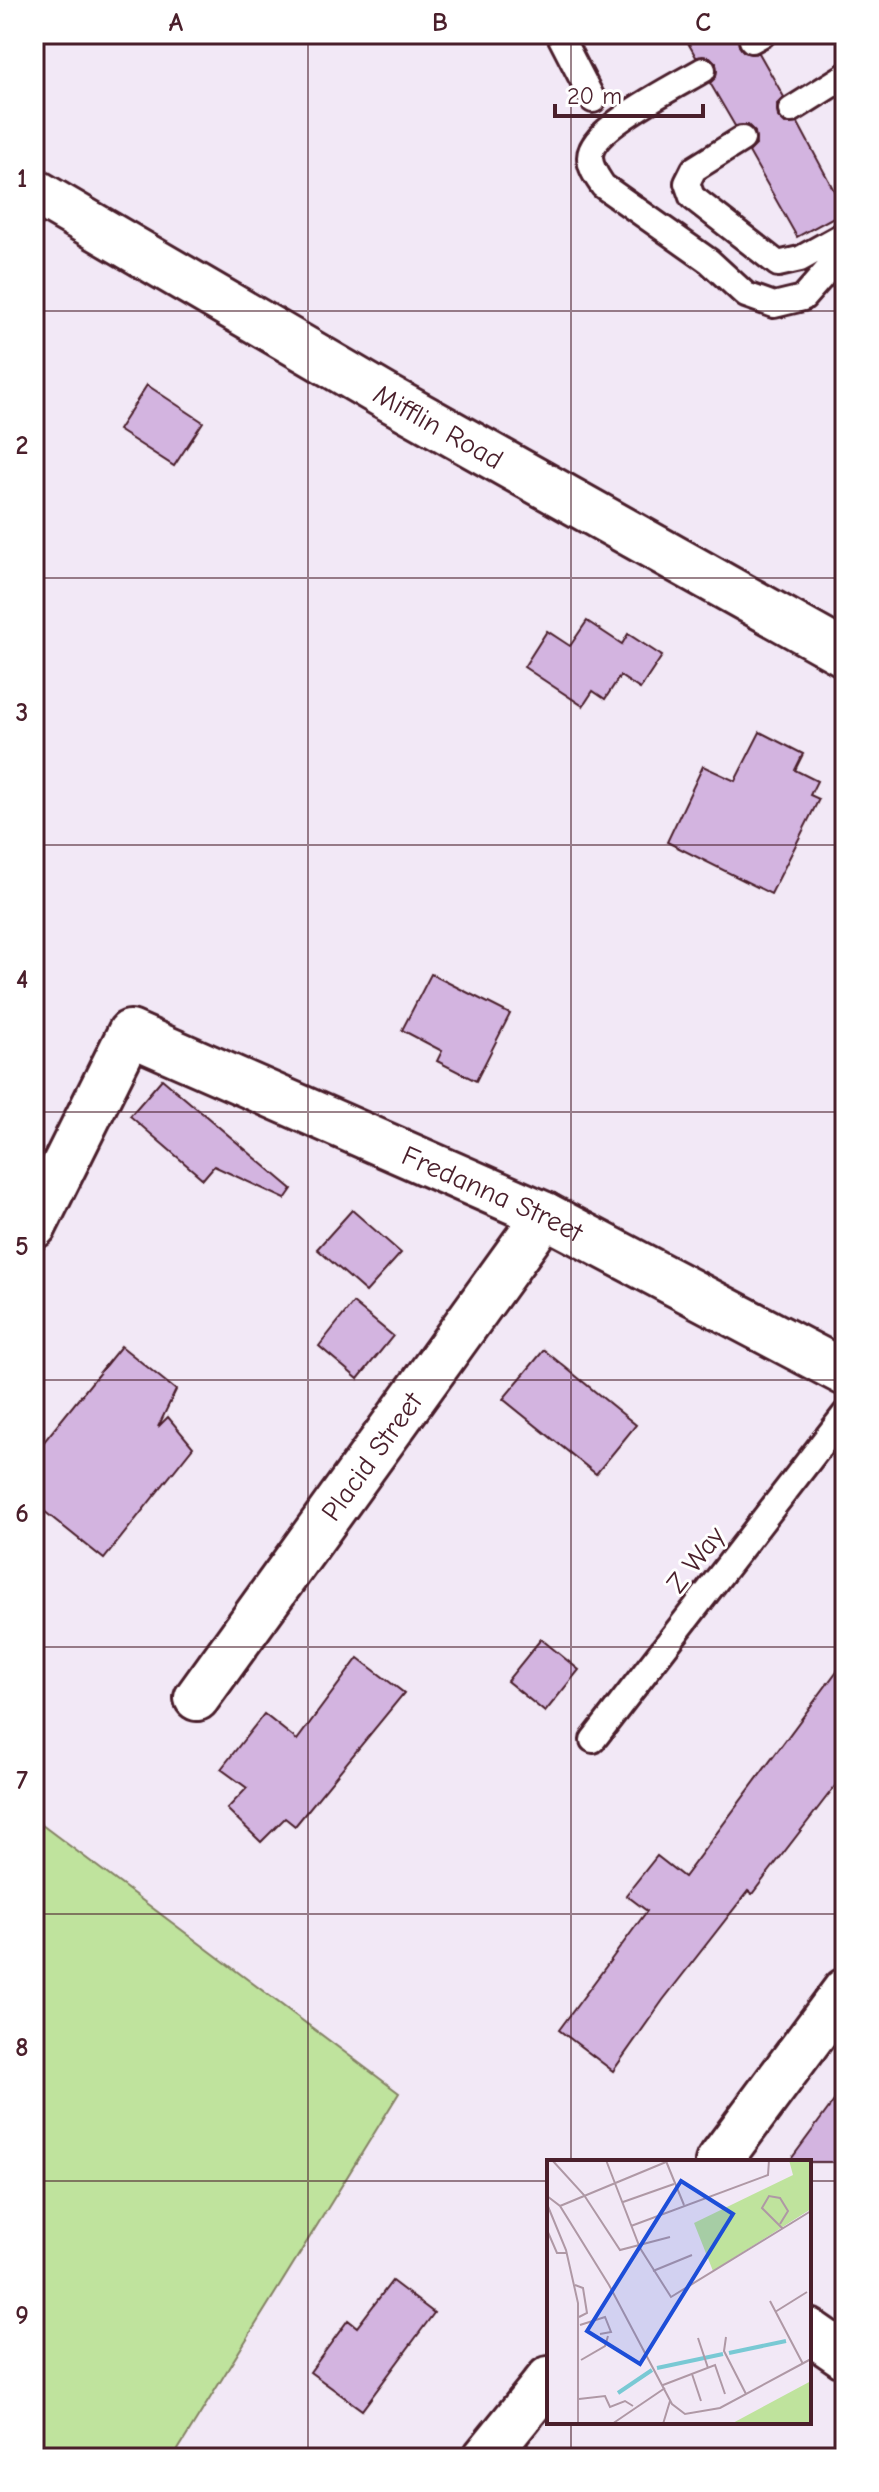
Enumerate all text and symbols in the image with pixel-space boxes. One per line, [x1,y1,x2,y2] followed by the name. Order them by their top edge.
[169,8,184,38] text: A
[432,8,448,38] text: B
[695,8,711,38] text: C
[555,68,703,118] scale bar
[567,82,622,110] text: 20 m
[17,164,27,194] text: 1
[368,378,508,476] street label: Mifflin Road
[16,431,28,461] text: 2
[16,698,28,728] text: 3
[16,965,28,995] text: 4
[397,1139,589,1250] street label: Fredanna Street
[15,1232,29,1262] text: 5
[315,1386,430,1527] street label: Placid Street
[15,1499,29,1529] text: 6
[660,1520,732,1599] street label: Z Way
[16,1766,28,1796] text: 7
[15,2033,29,2063] text: 8
[547,2160,811,2424] inset map
[15,2301,29,2331] text: 9

